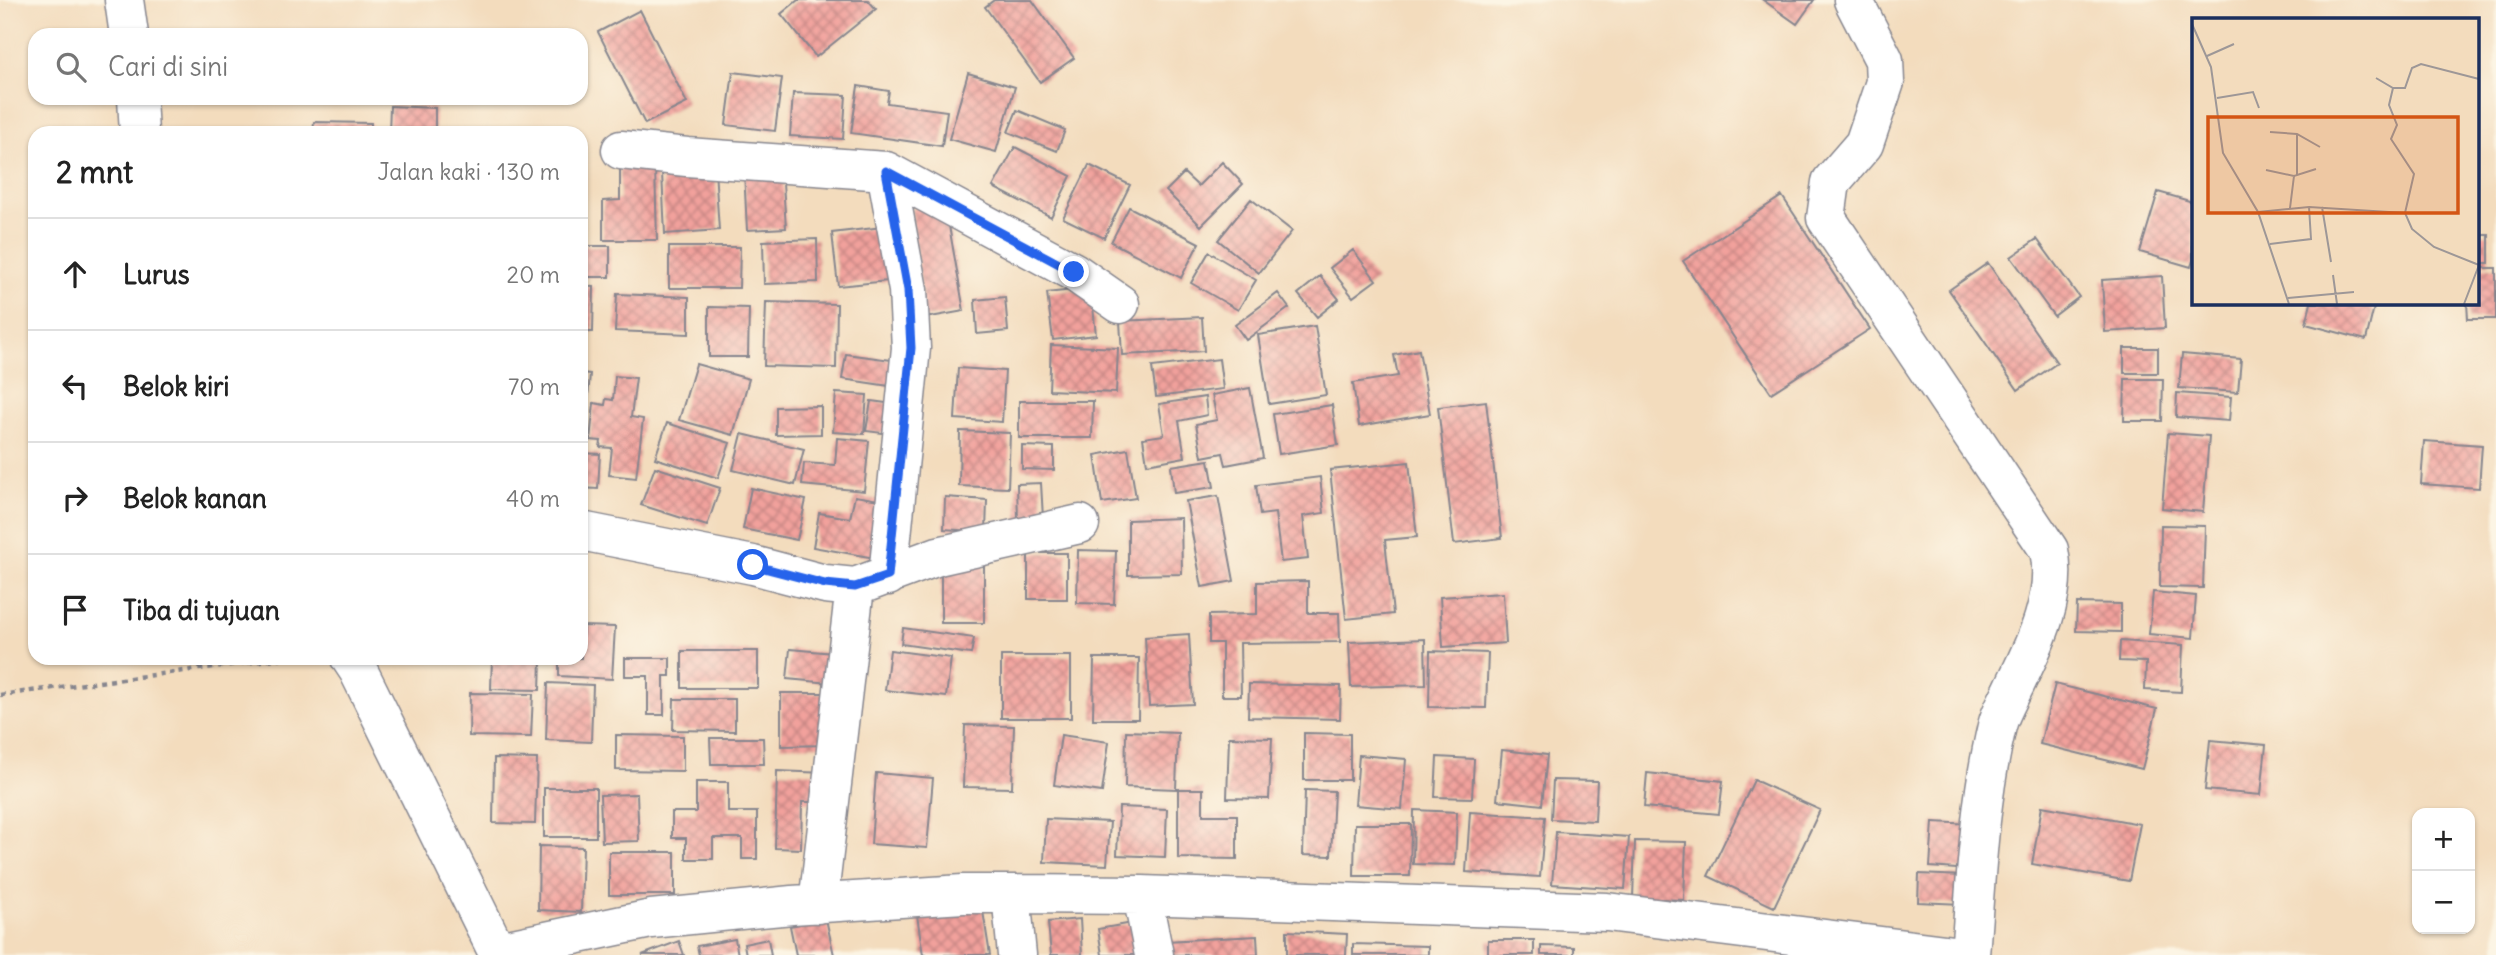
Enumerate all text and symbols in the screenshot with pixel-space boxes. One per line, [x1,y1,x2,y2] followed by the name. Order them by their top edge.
[2192,18,2478,304] inset map
[28,28,588,105] search box
[52,48,90,86] icon: search
[108,50,228,83] text: Cari di sini
[56,153,133,191] text: 2 mnt
[378,157,560,186] text: Jalan kaki · 130 m
[56,255,94,293] icon: ahead
[1058,256,1089,287] route end
[123,258,190,291] text: Lurus
[507,260,560,289] text: 20 m
[56,367,94,405] icon: left
[123,370,229,403] text: Belok kiri
[508,372,560,401] text: 70 m
[56,479,94,517] icon: right
[123,482,267,515] text: Belok kanan
[506,484,560,513] text: 40 m
[737,549,768,580] route start
[56,591,94,629] icon: arrive
[123,594,280,627] text: Tiba di tujuan
[2412,808,2475,934] map controls
[2412,808,2475,871] button: +
[2412,871,2475,934] button: −

